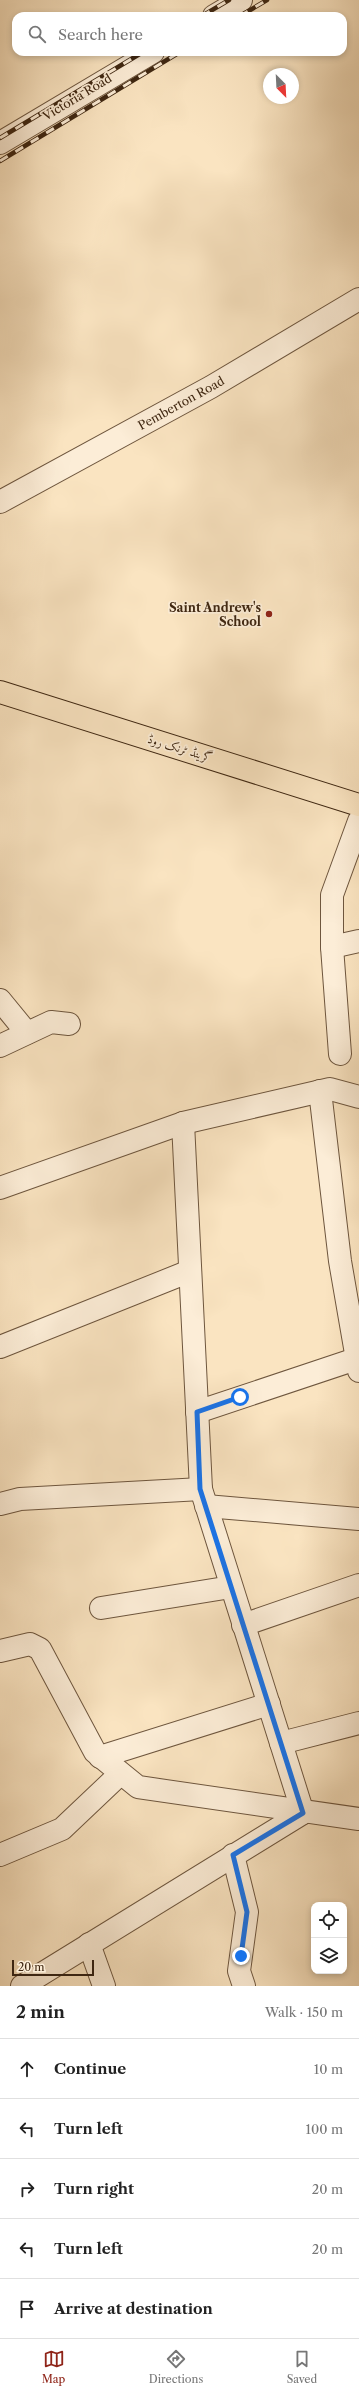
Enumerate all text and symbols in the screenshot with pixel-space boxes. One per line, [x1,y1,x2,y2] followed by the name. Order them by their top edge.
[12,12,347,56] search box
[26,23,48,45] icon: search
[58,25,143,44] text: Search here
[263,68,299,104] north arrow
[39,70,115,124] street label: Victoria Road
[135,373,227,433] street label: Pemberton Road
[169,600,261,629] place label: Saint Andrew's School
[264,609,274,619] marker: Saint Andrew's School
[146,731,214,766] street label: گرینڈ ٹرنک روڈ
[231,1388,249,1406] route start
[311,1902,347,1974] map controls
[311,1902,347,1938] button: locate
[311,1938,347,1974] button: layers
[232,1947,250,1965] route end
[12,1958,94,1977] scale bar
[18,1960,44,1974] text: 20 m
[16,2002,65,2022] text: 2 min
[265,2004,343,2020] text: Walk · 150 m
[16,2058,38,2080] icon: ahead
[54,2059,126,2078] text: Continue
[314,2061,343,2077] text: 10 m
[16,2118,38,2140] icon: left
[54,2119,123,2138] text: Turn left
[305,2121,343,2137] text: 100 m
[16,2178,38,2200] icon: right
[54,2179,134,2198] text: Turn right
[312,2181,343,2197] text: 20 m
[16,2238,38,2260] icon: left
[54,2239,123,2258] text: Turn left
[312,2241,343,2257] text: 20 m
[16,2298,38,2320] icon: arrive
[54,2299,213,2318] text: Arrive at destination
[42,2348,65,2386] tab: Map
[149,2348,203,2386] tab: Directions
[287,2348,317,2386] tab: Saved

